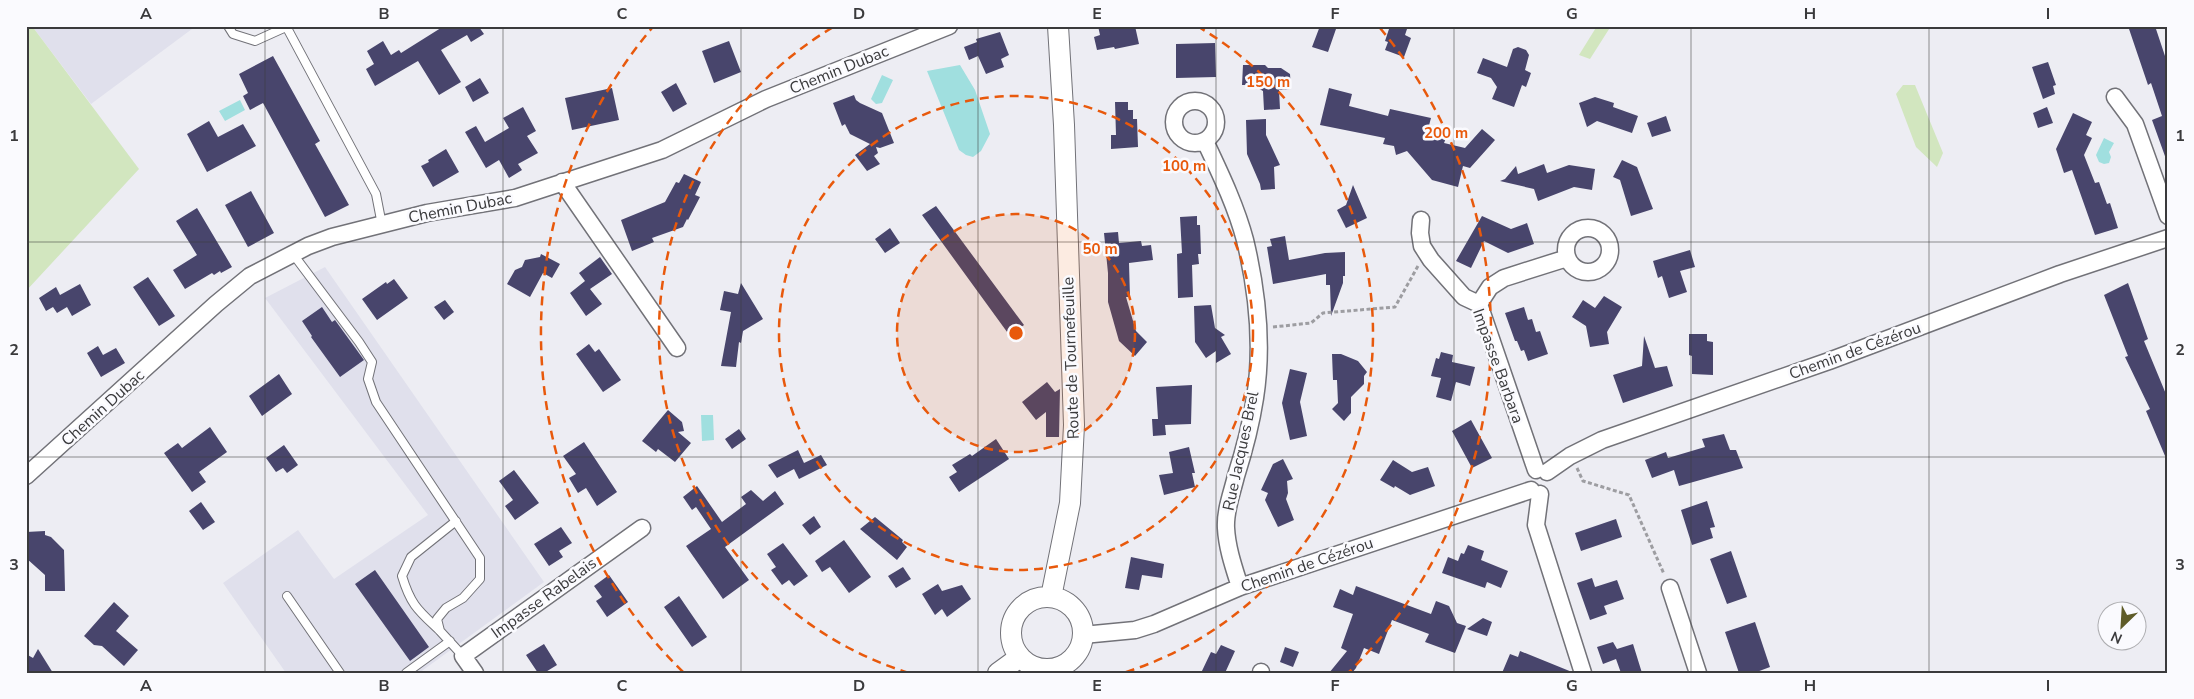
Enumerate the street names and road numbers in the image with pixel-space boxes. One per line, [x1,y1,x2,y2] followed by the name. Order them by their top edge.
[786,40,892,100] street label: Chemin Dubac
[406,187,514,229] street label: Chemin Dubac
[1057,277,1085,439] street label: Route de Tournefeuille
[1467,306,1529,426] street label: Impasse Barbara
[1786,317,1924,385] street label: Chemin de Cézérou
[57,364,150,451] street label: Chemin Dubac
[1218,389,1264,513] street label: Rue Jacques Brel
[1238,532,1376,598] street label: Chemin de Cézérou
[487,552,601,644] street label: Impasse Rabelais

